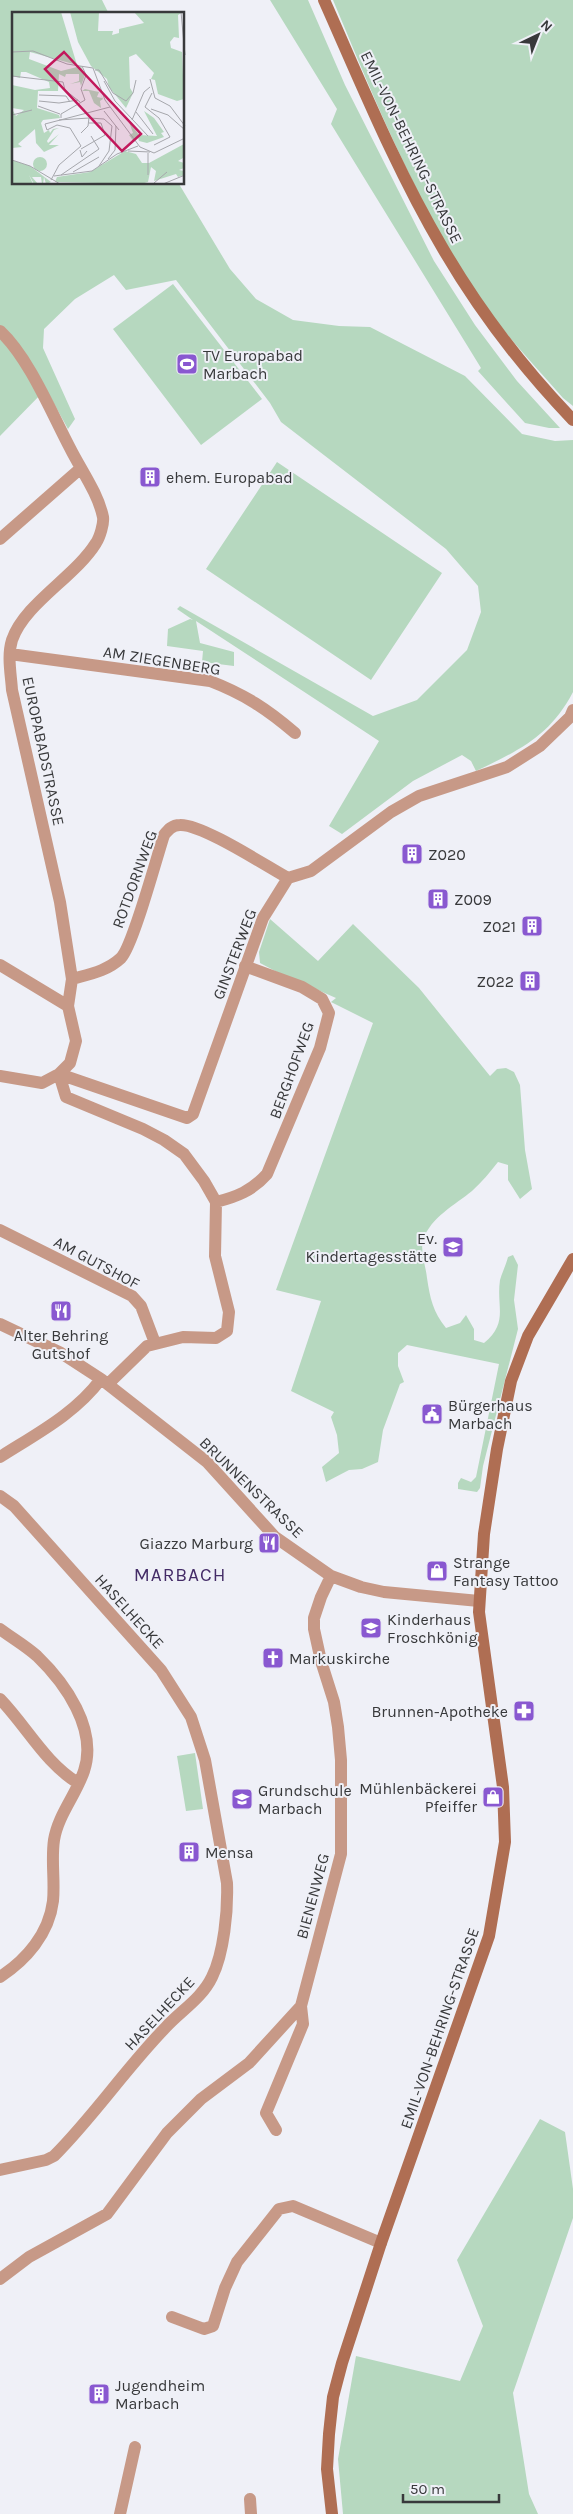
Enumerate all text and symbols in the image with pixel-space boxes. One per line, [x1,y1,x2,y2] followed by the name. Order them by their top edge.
[513,10,563,60] north arrow
[12,12,185,185] inset map
[537,16,556,36] text: N
[357,48,466,246] street label: EMIL-VON-BEHRING-STRASSE
[203,346,303,383] place label: TV Europabad Marbach
[175,352,199,376] sports icon: TV Europabad Marbach
[138,465,162,489] building icon: ehem. Europabad
[166,468,293,487] place label: ehem. Europabad
[102,642,222,679] street label: AM ZIEGENBERG
[18,675,69,827] street label: EUROPABADSTRASSE
[108,827,161,931] street label: ROTDORNWEG
[400,842,424,866] building icon: Z020
[428,845,466,864] place label: Z020
[426,887,450,911] building icon: Z009
[454,890,492,909] place label: Z009
[208,906,261,1002] street label: GINSTERWEG
[520,914,544,938] building icon: Z021
[482,917,516,936] place label: Z021
[518,969,542,993] building icon: Z022
[476,972,514,991] place label: Z022
[265,1019,318,1121] street label: BERGHOFWEG
[305,1229,437,1266] place label: Ev. Kindertagesstätte
[51,1232,143,1293] street label: AM GUTSHOF
[441,1235,465,1259] school or university icon: Ev. Kindertagesstätte
[49,1299,73,1323] restaurant icon: Alter Behring Gutshof
[14,1326,108,1363] place label: Alter Behring Gutshof
[448,1396,533,1433] place label: Bürgerhaus Marbach
[420,1402,444,1426] public building icon: Bürgerhaus Marbach
[196,1433,308,1542] street label: BRUNNENSTRASSE
[257,1531,281,1555] restaurant icon: Giazzo Marburg
[140,1534,253,1553] place label: Giazzo Marburg
[453,1553,559,1590] place label: Strange Fantasy Tattoo
[425,1559,449,1583] shop icon: Strange Fantasy Tattoo
[134,1564,226,1586] district label: MARBACH
[91,1570,168,1653] street label: HASELHECKE
[387,1610,477,1647] place label: Kinderhaus Froschkönig
[359,1616,383,1640] school or university icon: Kinderhaus Froschkönig
[261,1646,285,1670] church icon: Markuskirche
[289,1649,390,1668] place label: Markuskirche
[512,1699,536,1723] pharmacy icon: Brunnen-Apotheke
[371,1702,508,1721] place label: Brunnen-Apotheke
[359,1779,477,1816] place label: Mühlenbäckerei Pfeiffer
[258,1781,352,1818] place label: Grundschule Marbach
[481,1785,505,1809] shop icon: Mühlenbäckerei Pfeiffer
[230,1787,254,1811] school or university icon: Grundschule Marbach
[177,1840,201,1864] building icon: Mensa
[205,1843,254,1862] place label: Mensa
[292,1851,333,1941] street label: BIENENWEG
[396,1925,483,2131] street label: EMIL-VON-BEHRING-STRASSE
[120,1972,198,2054] street label: HASELHECKE
[115,2376,205,2413] place label: Jugendheim Marbach
[87,2382,111,2406] building icon: Jugendheim Marbach
[403,2472,499,2504] scale bar
[410,2480,445,2498] text: 50 m

